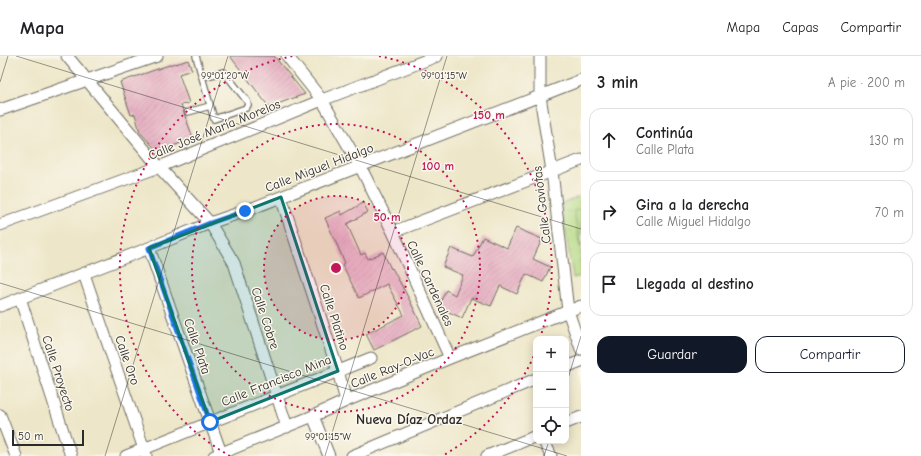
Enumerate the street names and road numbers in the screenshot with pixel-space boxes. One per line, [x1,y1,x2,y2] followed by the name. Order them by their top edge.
[146,96,282,163] street label: Calle José María Morelos
[263,140,376,195] street label: Calle Miguel Hidalgo
[529,165,554,244] street label: Calle Gaviotas
[404,238,457,328] street label: Calle Cardenales
[317,282,352,352] street label: Calle Platino
[248,285,283,352] street label: Calle Cobre
[181,316,214,376] street label: Calle Plata
[39,333,78,413] street label: Calle Proyecto
[112,333,143,387] street label: Calle Oro
[348,344,436,391] street label: Calle Ray-O-Vac
[219,352,333,409] street label: Calle Francisco Mina

